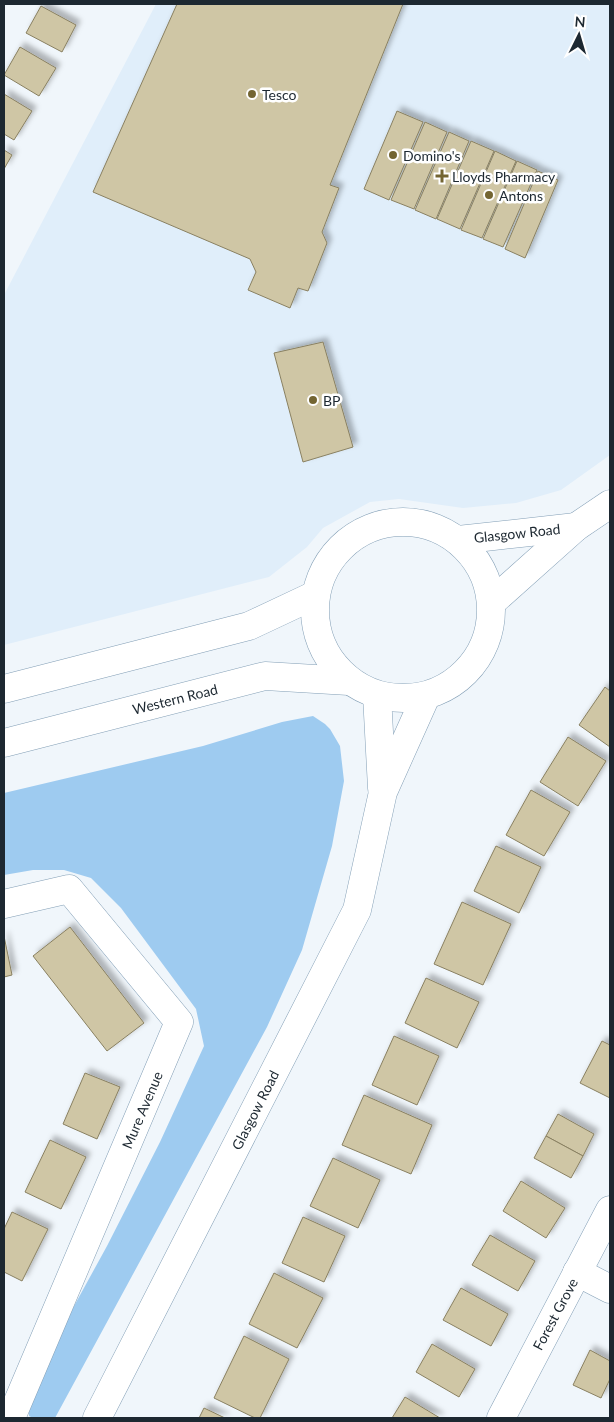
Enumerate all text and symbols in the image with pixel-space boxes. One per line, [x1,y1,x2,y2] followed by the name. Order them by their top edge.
[554,10,604,60] north arrow
[574,13,586,30] text: N
[262,86,297,103] place label: Tesco
[246,88,258,100] marker: Tesco
[403,147,461,164] place label: Domino's
[387,149,399,161] marker: Domino's
[452,168,556,185] place label: Lloyds Pharmacy
[436,170,448,182] marker: Lloyds Pharmacy
[499,187,543,204] place label: Antons
[483,189,495,201] marker: Antons
[323,392,340,409] place label: BP
[307,394,319,406] marker: BP
[473,520,561,546] street label: Glasgow Road
[131,680,219,718] street label: Western Road
[228,1067,282,1153] street label: Glasgow Road
[118,1069,166,1151] street label: Mure Avenue
[529,1275,581,1353] street label: Forest Grove

